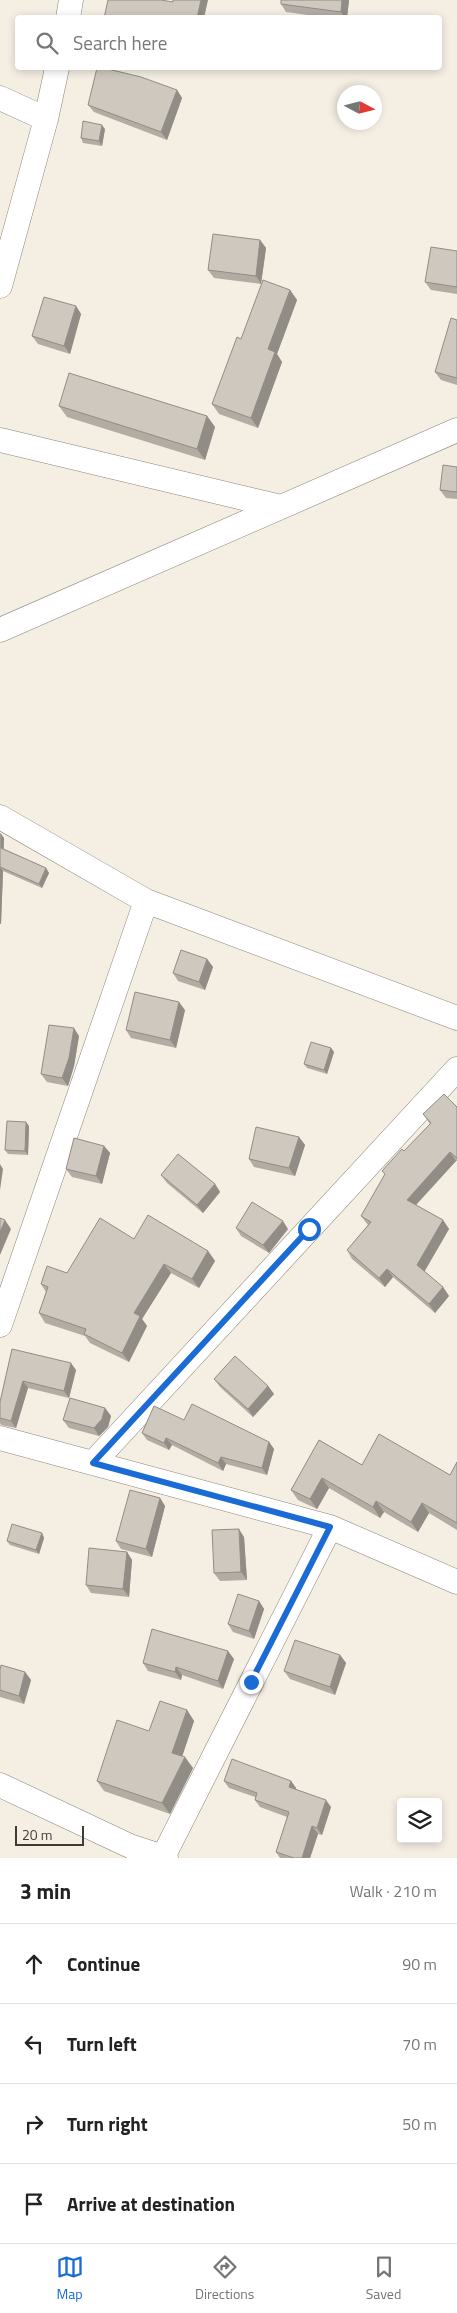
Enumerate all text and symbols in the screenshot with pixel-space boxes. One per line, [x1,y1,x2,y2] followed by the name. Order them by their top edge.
[15,15,442,70] search box
[73,28,167,57] text: Search here
[33,29,61,57] icon: search
[337,85,382,130] north arrow
[298,1218,321,1241] route start
[240,1671,263,1694] route end
[397,1798,442,1843] map controls
[397,1798,442,1843] button: layers
[15,1823,84,1846] scale bar
[22,1824,52,1845] text: 20 m
[20,1875,71,1907] text: 3 min
[349,1879,437,1903] text: Walk · 210 m
[67,1949,140,1978] text: Continue
[20,1950,48,1978] icon: ahead
[402,1952,437,1976] text: 90 m
[67,2029,137,2058] text: Turn left
[20,2030,48,2058] icon: left
[402,2032,437,2056] text: 70 m
[67,2109,148,2138] text: Turn right
[20,2110,48,2138] icon: right
[402,2112,437,2136] text: 50 m
[67,2189,235,2218] text: Arrive at destination
[20,2190,48,2218] icon: arrive
[56,2253,84,2304] tab: Map
[195,2253,254,2304] tab: Directions
[366,2253,401,2304] tab: Saved

